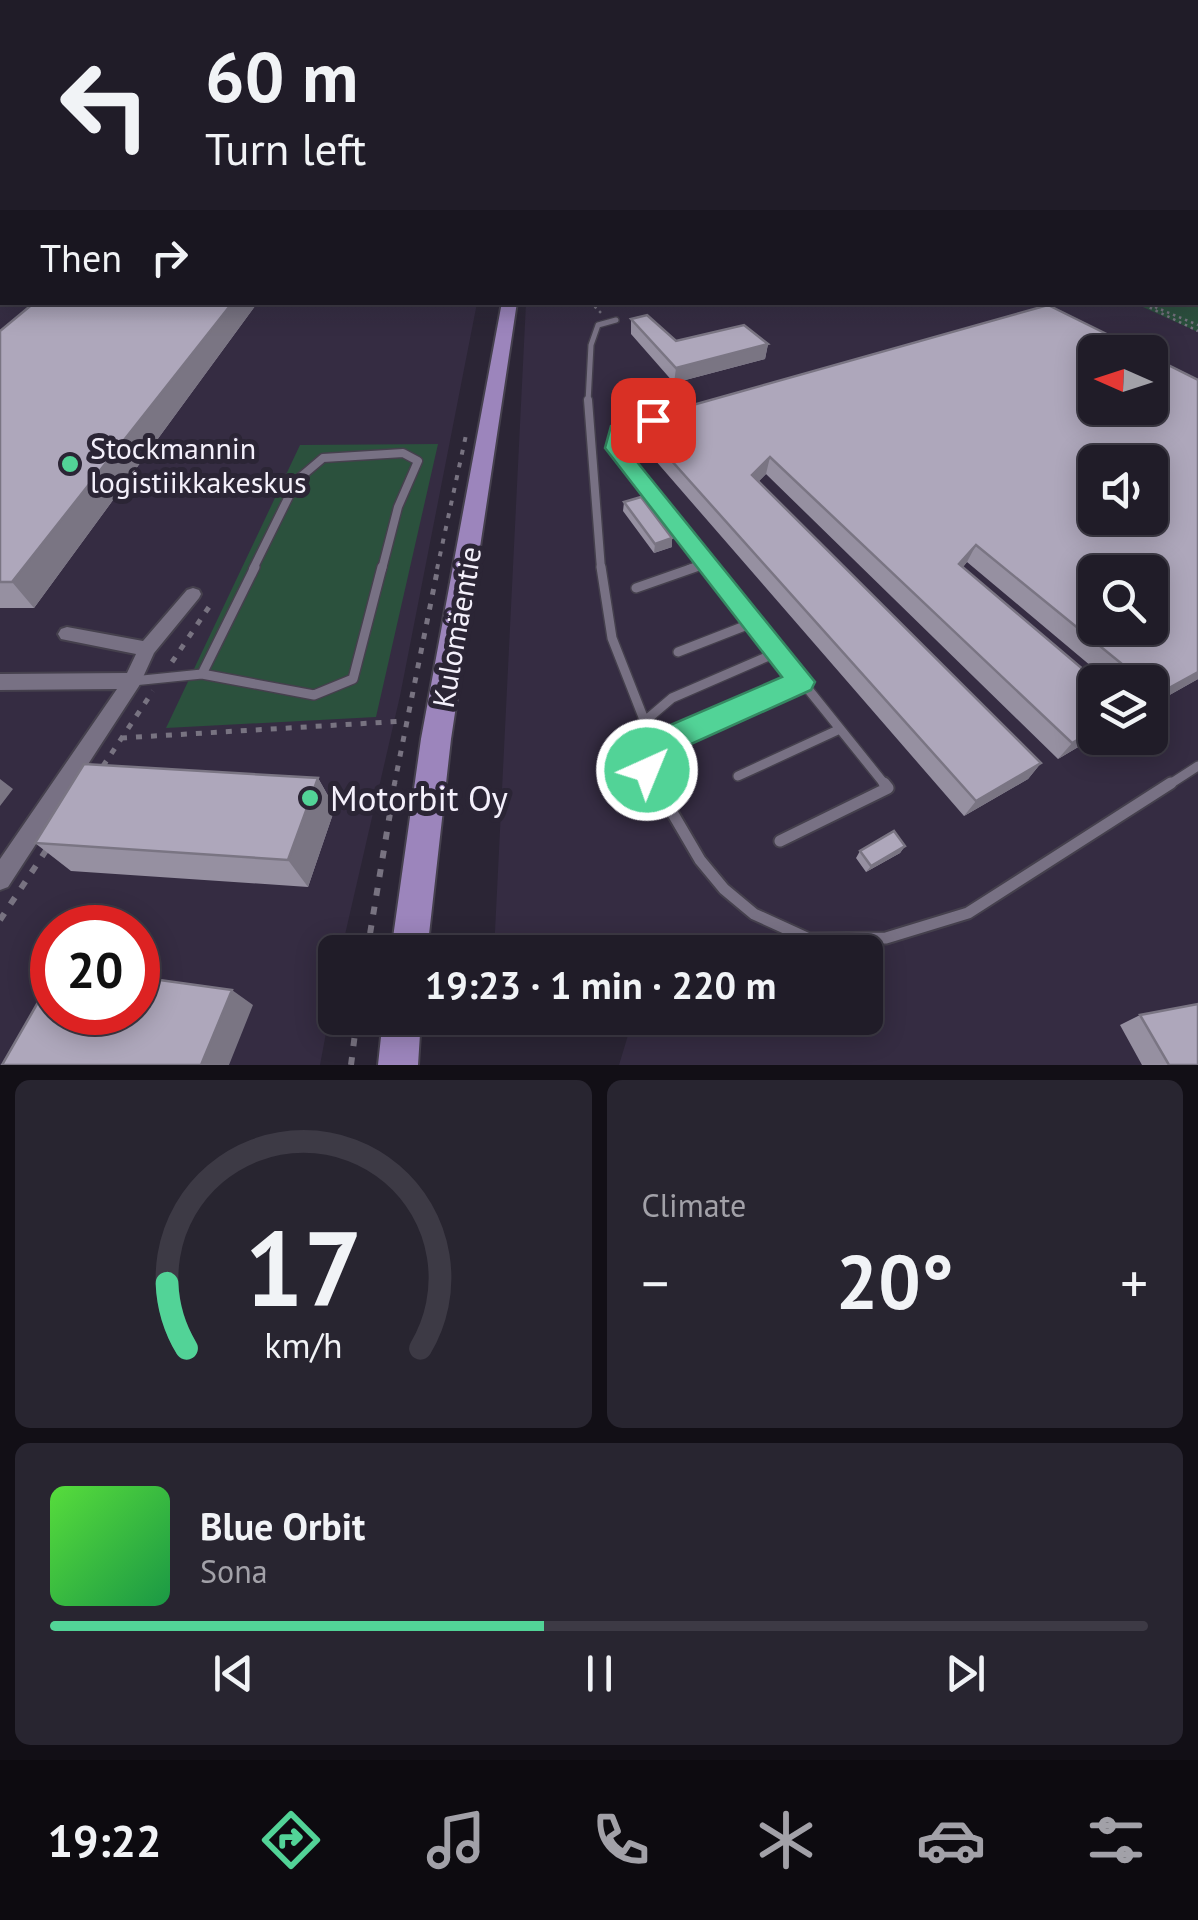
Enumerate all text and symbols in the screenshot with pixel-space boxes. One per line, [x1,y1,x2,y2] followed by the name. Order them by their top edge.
[205,31,358,121] text: 60 m
[40,40,170,170] icon: left
[205,119,366,177] text: Turn left
[142,230,197,285] icon: right
[40,233,122,282] text: Then
[1078,335,1168,425] north arrow
[1078,335,1168,755] map controls
[611,378,696,463] pin
[626,393,681,448] icon: arrive
[90,428,307,501] place label: Stockmannin logistiikkakeskus
[1078,445,1168,535] button: sound
[59,453,81,475] marker: Stockmannin logistiikkakeskus
[423,543,489,711] street label: Kulomäentie
[1078,555,1168,645] button: search
[1078,665,1168,755] button: layers
[595,718,699,822] position arrow
[330,775,508,821] place label: Motorbit Oy
[299,787,321,809] marker: Motorbit Oy
[30,905,160,1035] speed limit sign: 20
[425,960,776,1009] text: 19:23 · 1 min · 220 m
[642,1184,746,1226] text: Climate
[244,1200,362,1335] text: 17
[836,1233,954,1330] text: 20°
[642,1247,669,1318] text: −
[1120,1247,1148,1318] text: +
[264,1322,342,1368] text: km/h
[200,1501,365,1550] text: Blue Orbit
[200,1550,268,1592] text: Sona
[206,1646,261,1701] icon: previous
[572,1646,627,1701] icon: pause
[938,1646,993,1701] icon: next
[256,1805,326,1875] icon: directions
[421,1805,491,1875] icon: music
[586,1805,656,1875] icon: phone
[751,1805,821,1875] icon: climate
[916,1805,986,1875] icon: car
[1081,1805,1151,1875] icon: filters
[47,1811,162,1869] text: 19:22

